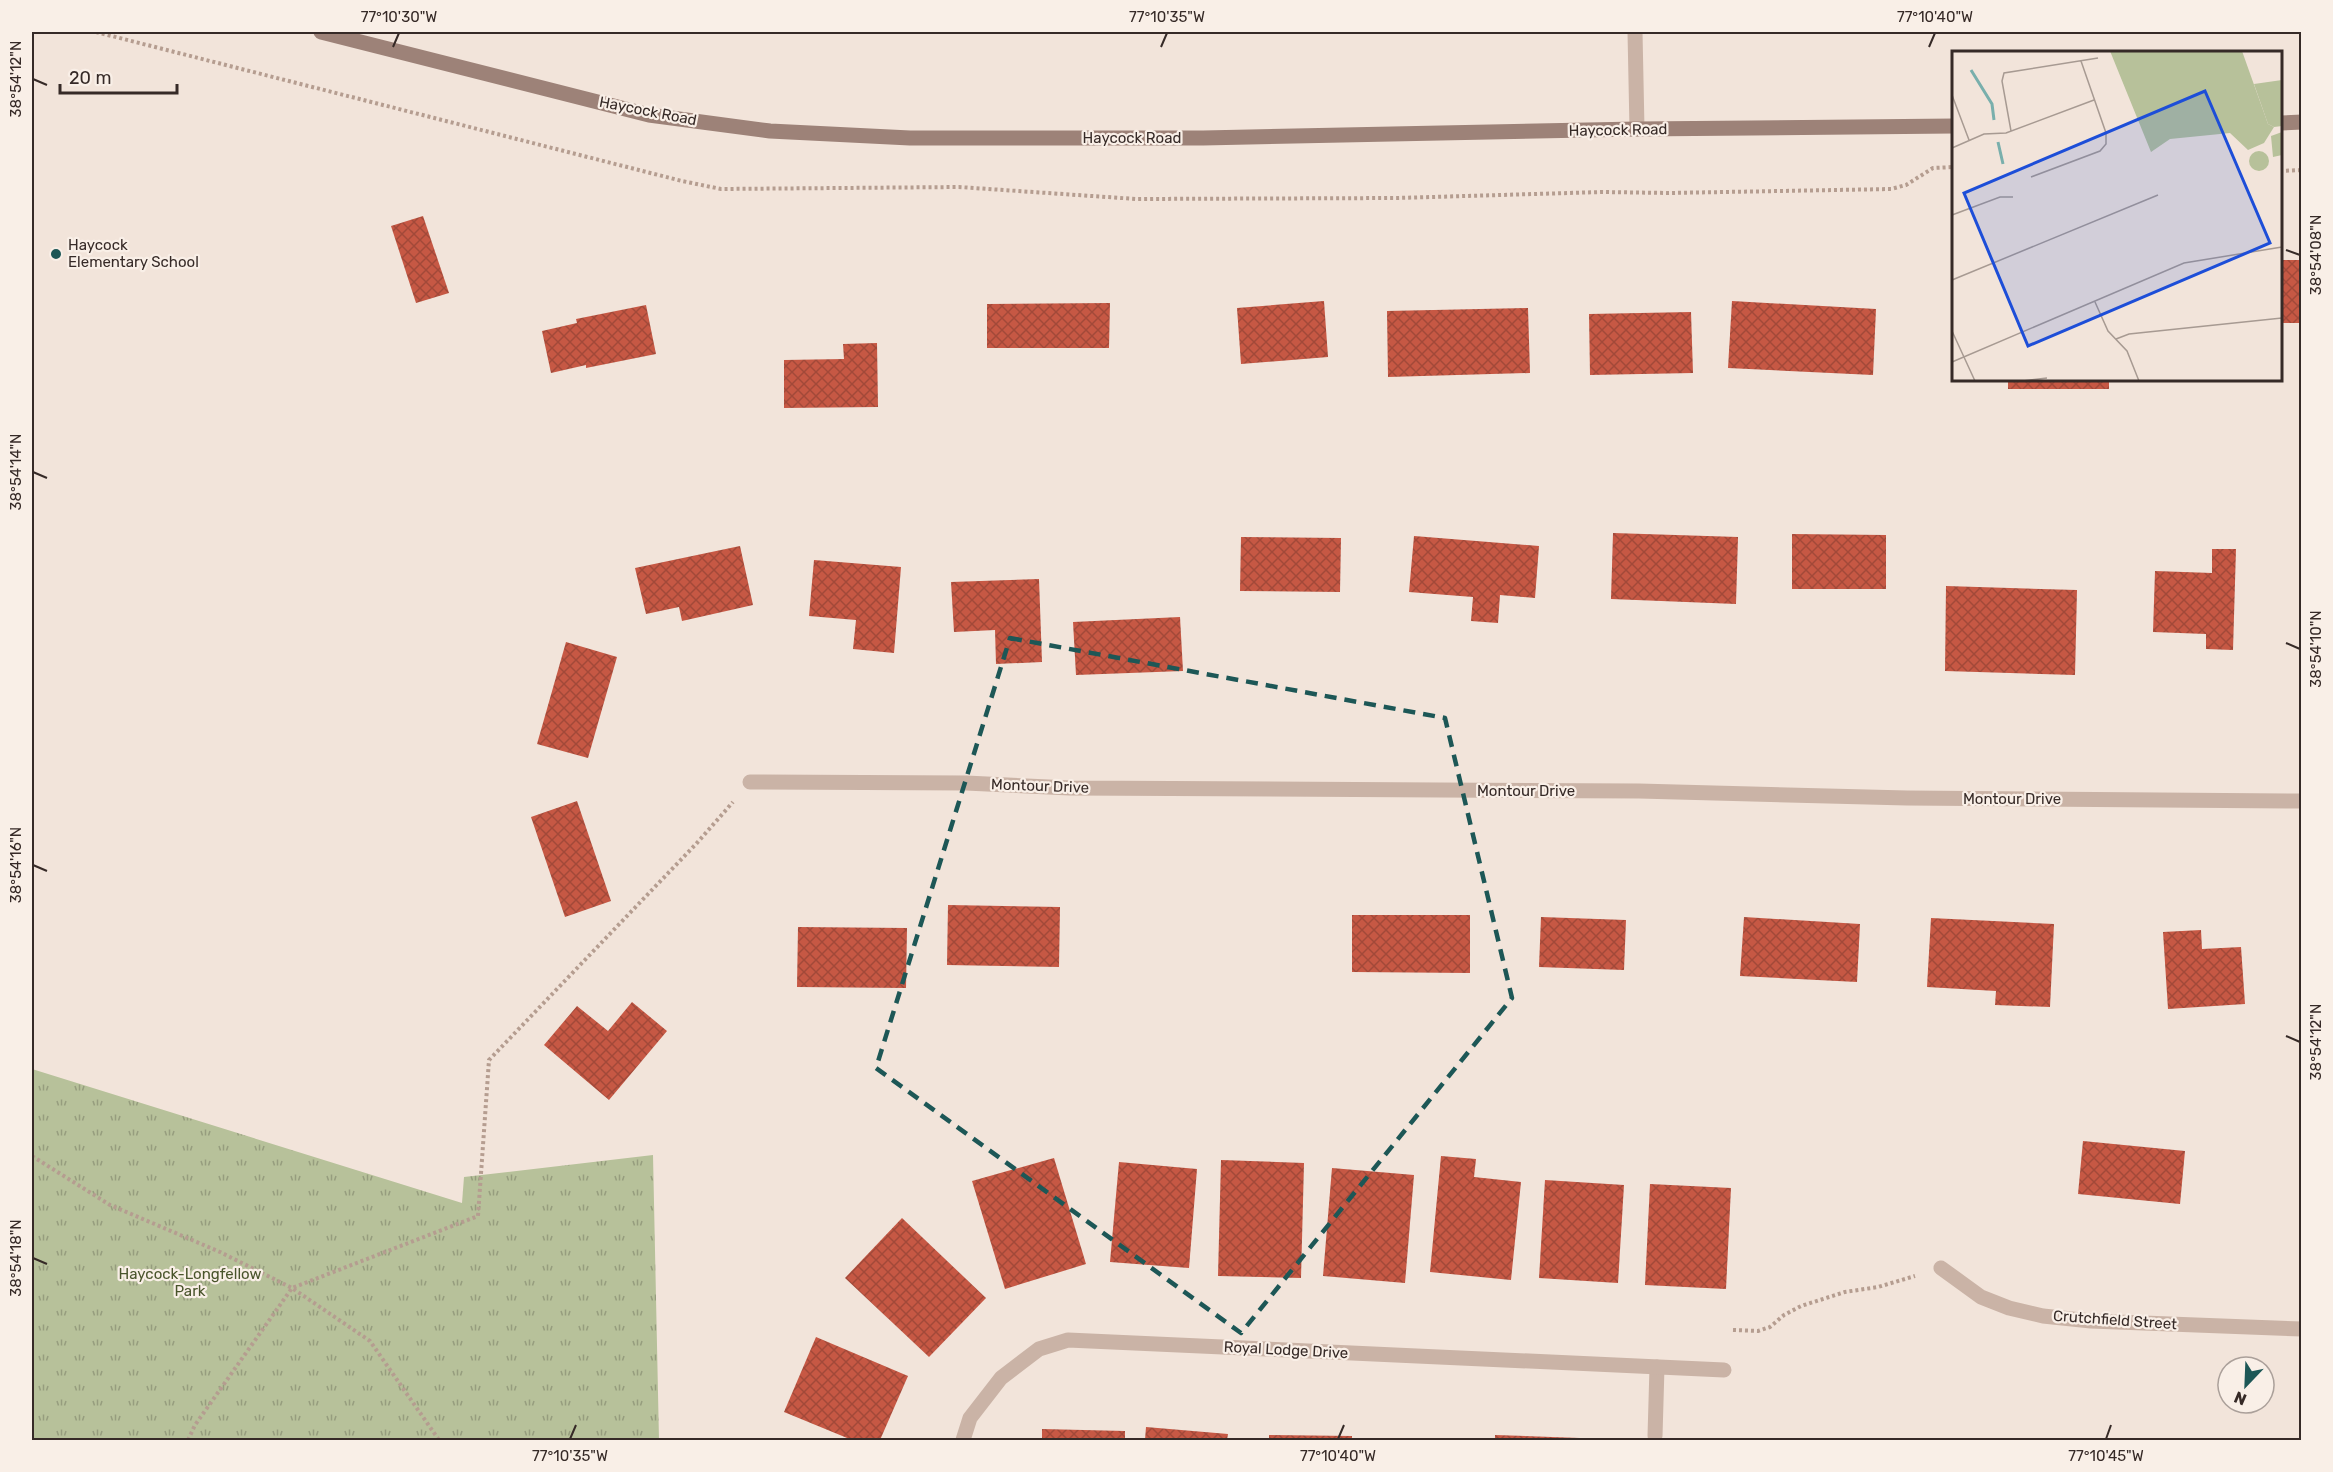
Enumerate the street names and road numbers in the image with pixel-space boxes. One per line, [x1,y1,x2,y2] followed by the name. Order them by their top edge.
[598,93,698,129] street label: Haycock Road
[1568,120,1668,140] street label: Haycock Road
[1083,129,1181,147] street label: Haycock Road
[991,775,1089,797] street label: Montour Drive
[1477,782,1575,800] street label: Montour Drive
[1963,790,2061,808] street label: Montour Drive
[2052,1307,2178,1333] street label: Crutchfield Street
[1223,1338,1349,1362] street label: Royal Lodge Drive

